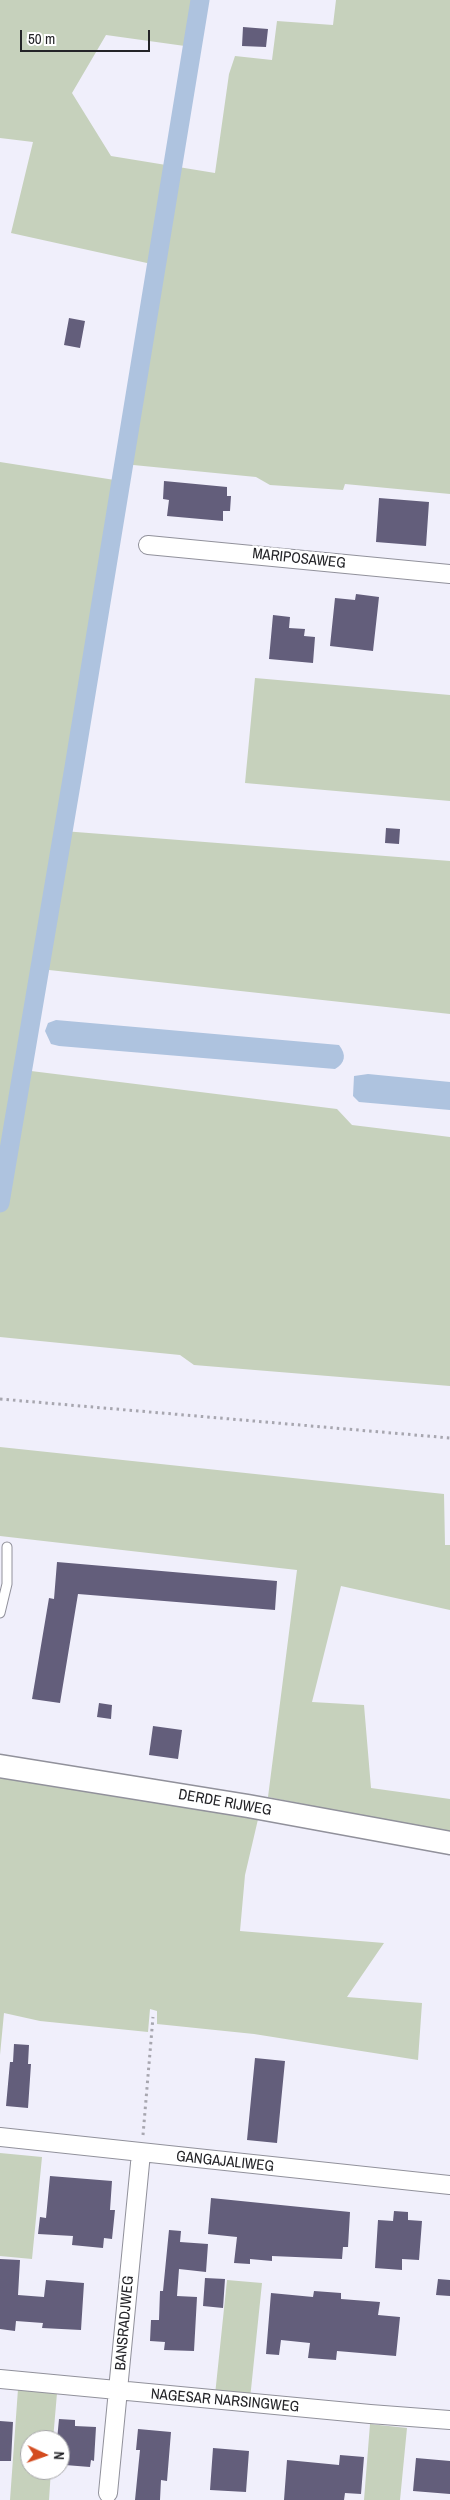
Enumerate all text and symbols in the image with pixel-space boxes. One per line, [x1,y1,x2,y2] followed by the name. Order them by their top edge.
[22,20,152,52] scale bar
[28,28,55,49] text: 50 m
[251,545,347,573] street label: MARIPOSAWEG
[177,1786,273,1820] street label: DERDE RIJWEG
[175,2148,275,2176] street label: GANGAJALIWEG
[112,2275,138,2371] street label: BANSRADJWEG
[150,2386,300,2416] street label: NAGESAR NARSINGWEG
[20,2430,70,2480] north arrow
[50,2451,68,2460] text: N

